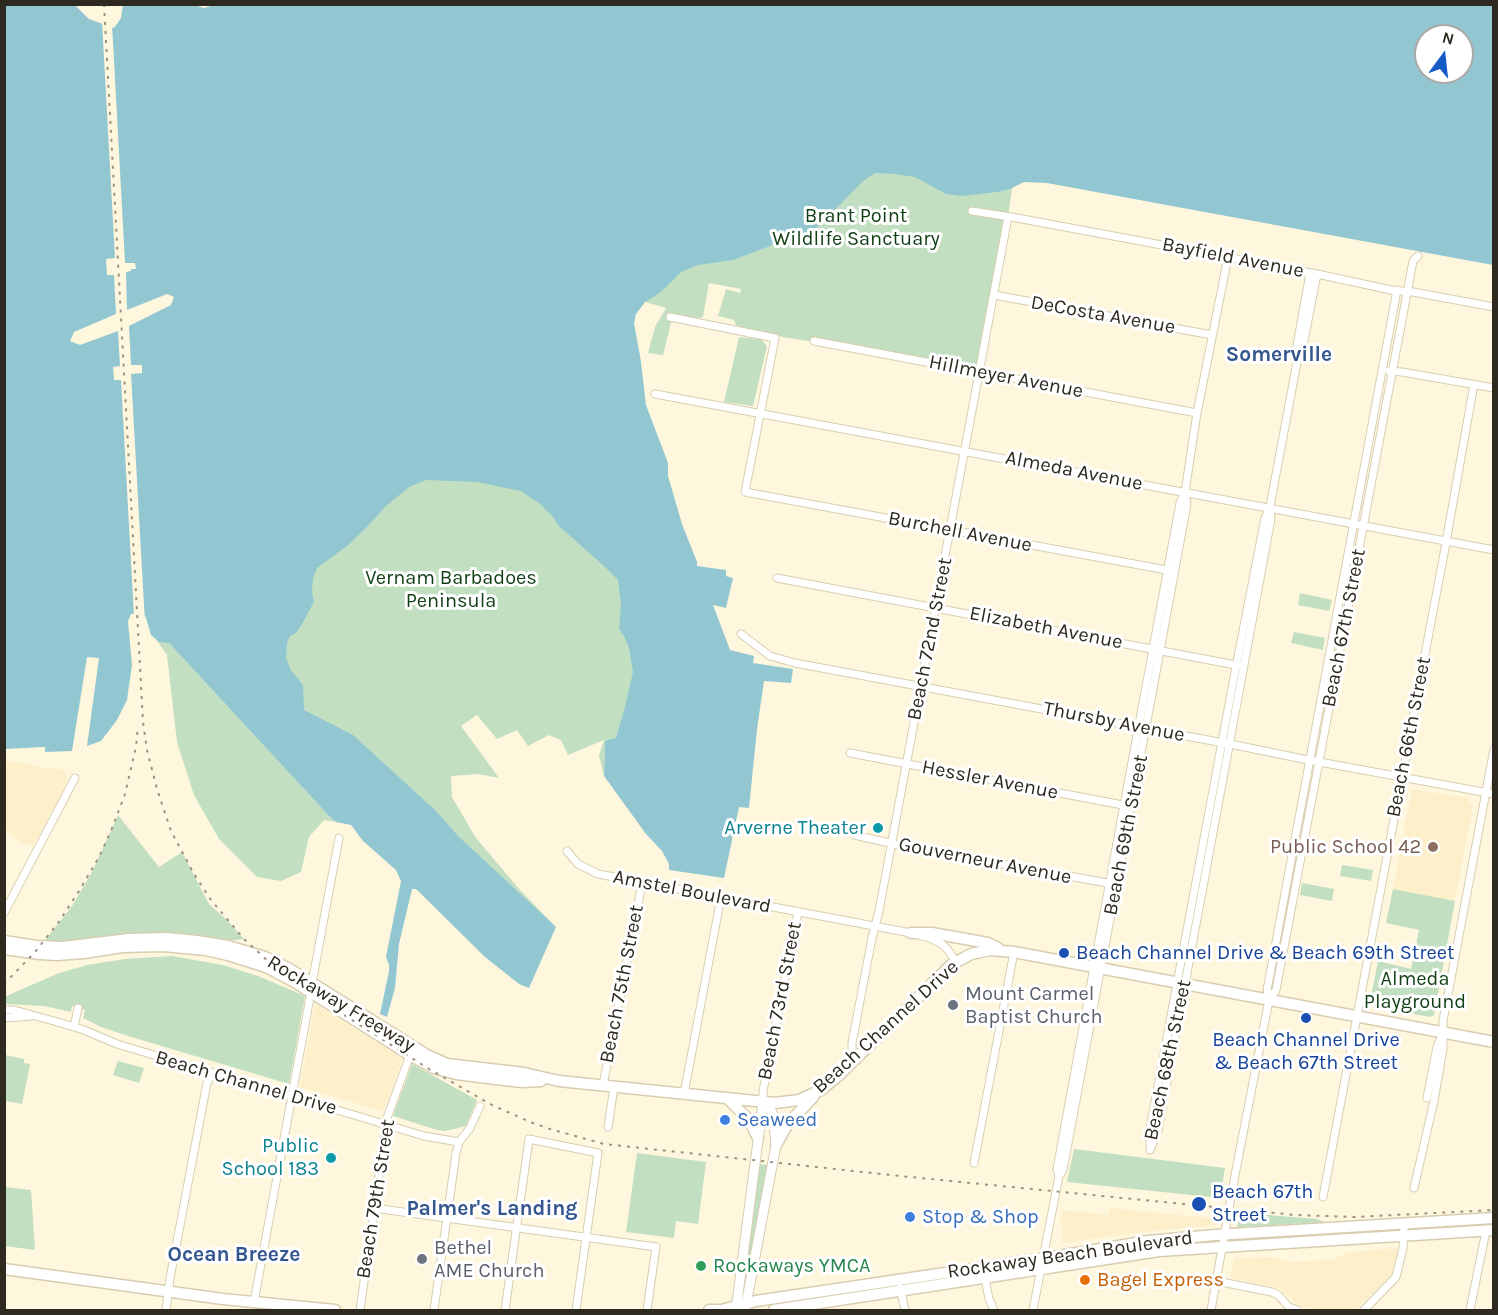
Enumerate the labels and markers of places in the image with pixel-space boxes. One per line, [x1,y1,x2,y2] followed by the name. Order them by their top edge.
[724,816,866,840] place label: Arverne Theater
[871,821,885,835] marker: Arverne Theater
[1270,835,1421,859] place label: Public School 42
[1426,840,1440,854] marker: Public School 42
[1076,941,1455,965] place label: Beach Channel Drive & Beach 69th Street
[1057,946,1071,960] marker: Beach Channel Drive & Beach 69th Street
[965,982,1102,1029] place label: Mount Carmel Baptist Church
[946,998,960,1012] marker: Mount Carmel Baptist Church
[1299,1011,1313,1025] marker: Beach Channel Drive & Beach 67th Street
[1212,1028,1400,1075] place label: Beach Channel Drive & Beach 67th Street
[737,1108,817,1132] place label: Seaweed
[718,1113,732,1127] marker: Seaweed
[222,1134,319,1181] place label: Public School 183
[324,1151,338,1165] marker: Public School 183
[1212,1180,1313,1227] place label: Beach 67th Street
[1190,1195,1208,1213] marker: Beach 67th Street
[922,1205,1039,1229] place label: Stop & Shop
[903,1210,917,1224] marker: Stop & Shop
[434,1236,544,1283] place label: Bethel AME Church
[415,1252,429,1266] marker: Bethel AME Church
[713,1254,871,1278] place label: Rockaways YMCA
[694,1259,708,1273] marker: Rockaways YMCA
[1097,1268,1224,1292] place label: Bagel Express
[1078,1273,1092,1287] marker: Bagel Express

